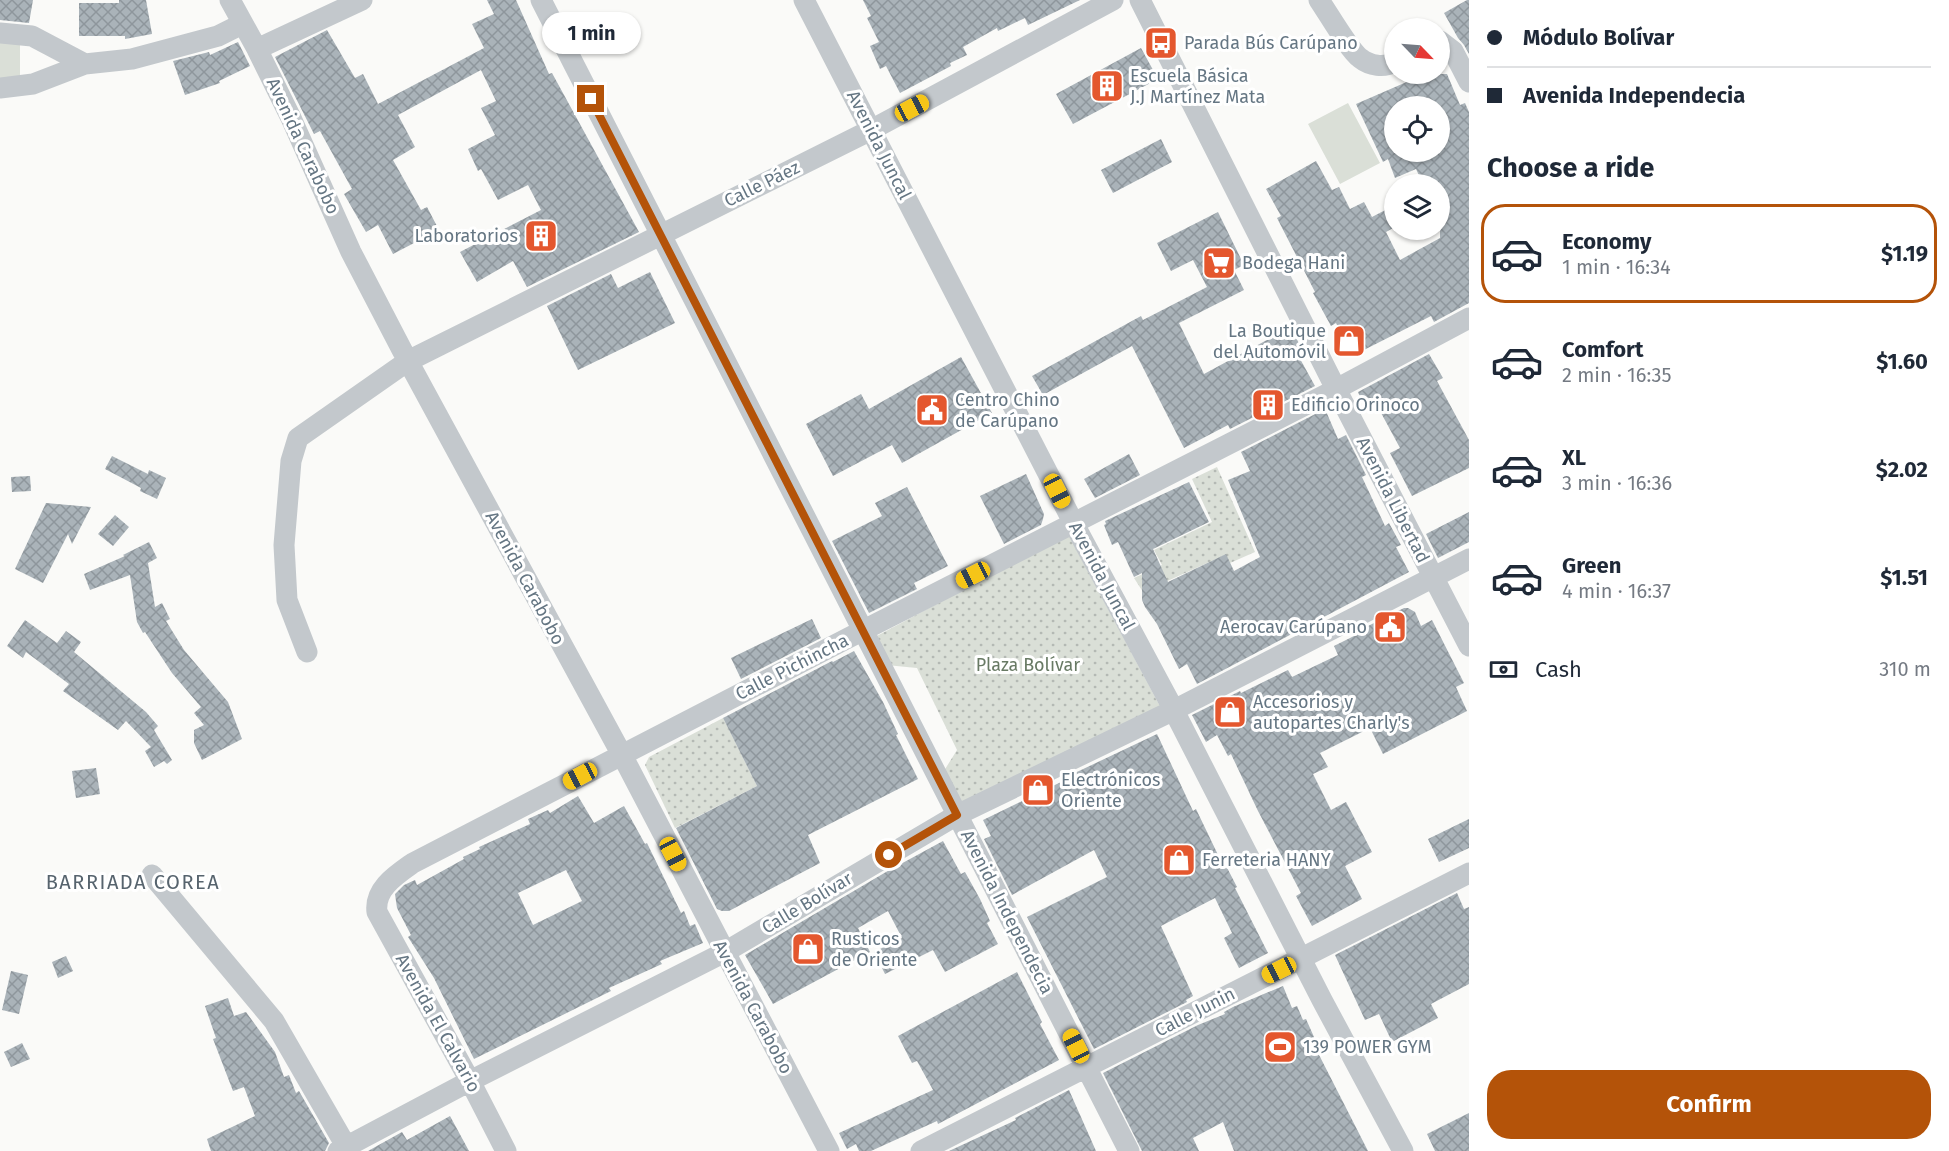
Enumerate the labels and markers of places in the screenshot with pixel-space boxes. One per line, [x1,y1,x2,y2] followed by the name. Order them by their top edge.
[1143,25,1179,61] bus stop icon: Parada Bús Carúpano
[1184,32,1358,54] place label: Parada Bús Carúpano
[1130,65,1265,108] place label: Escuela Básica J.J Martínez Mata
[1089,68,1125,104] building icon: Escuela Básica J.J Martínez Mata
[523,218,559,254] building icon: Laboratorios
[414,225,518,247] place label: Laboratorios
[1201,245,1237,281] supermarket icon: Bodega Hani
[1242,252,1345,274] place label: Bodega Hani
[1213,320,1326,363] place label: La Boutique del Automóvil
[1331,323,1367,359] shop icon: La Boutique del Automóvil
[1250,387,1286,423] building icon: Edificio Orinoco
[955,389,1060,432] place label: Centro Chino de Carúpano
[914,392,950,428] public building icon: Centro Chino de Carúpano
[1291,394,1420,416] place label: Edificio Orinoco
[1372,609,1408,645] public building icon: Aerocav Carúpano
[1220,616,1367,638] place label: Aerocav Carúpano
[1253,691,1410,734] place label: Accesorios y autopartes Charly's
[1212,694,1248,730] shop icon: Accesorios y autopartes Charly's
[1061,769,1160,812] place label: Electrónicos Oriente
[1020,772,1056,808] shop icon: Electrónicos Oriente
[1161,842,1197,878] shop icon: Ferreteria HANY
[1202,849,1331,871] place label: Ferreteria HANY
[831,928,917,971] place label: Rusticos de Oriente
[790,931,826,967] shop icon: Rusticos de Oriente
[1262,1029,1298,1065] sports icon: 139 POWER GYM
[1303,1036,1431,1058] place label: 139 POWER GYM

